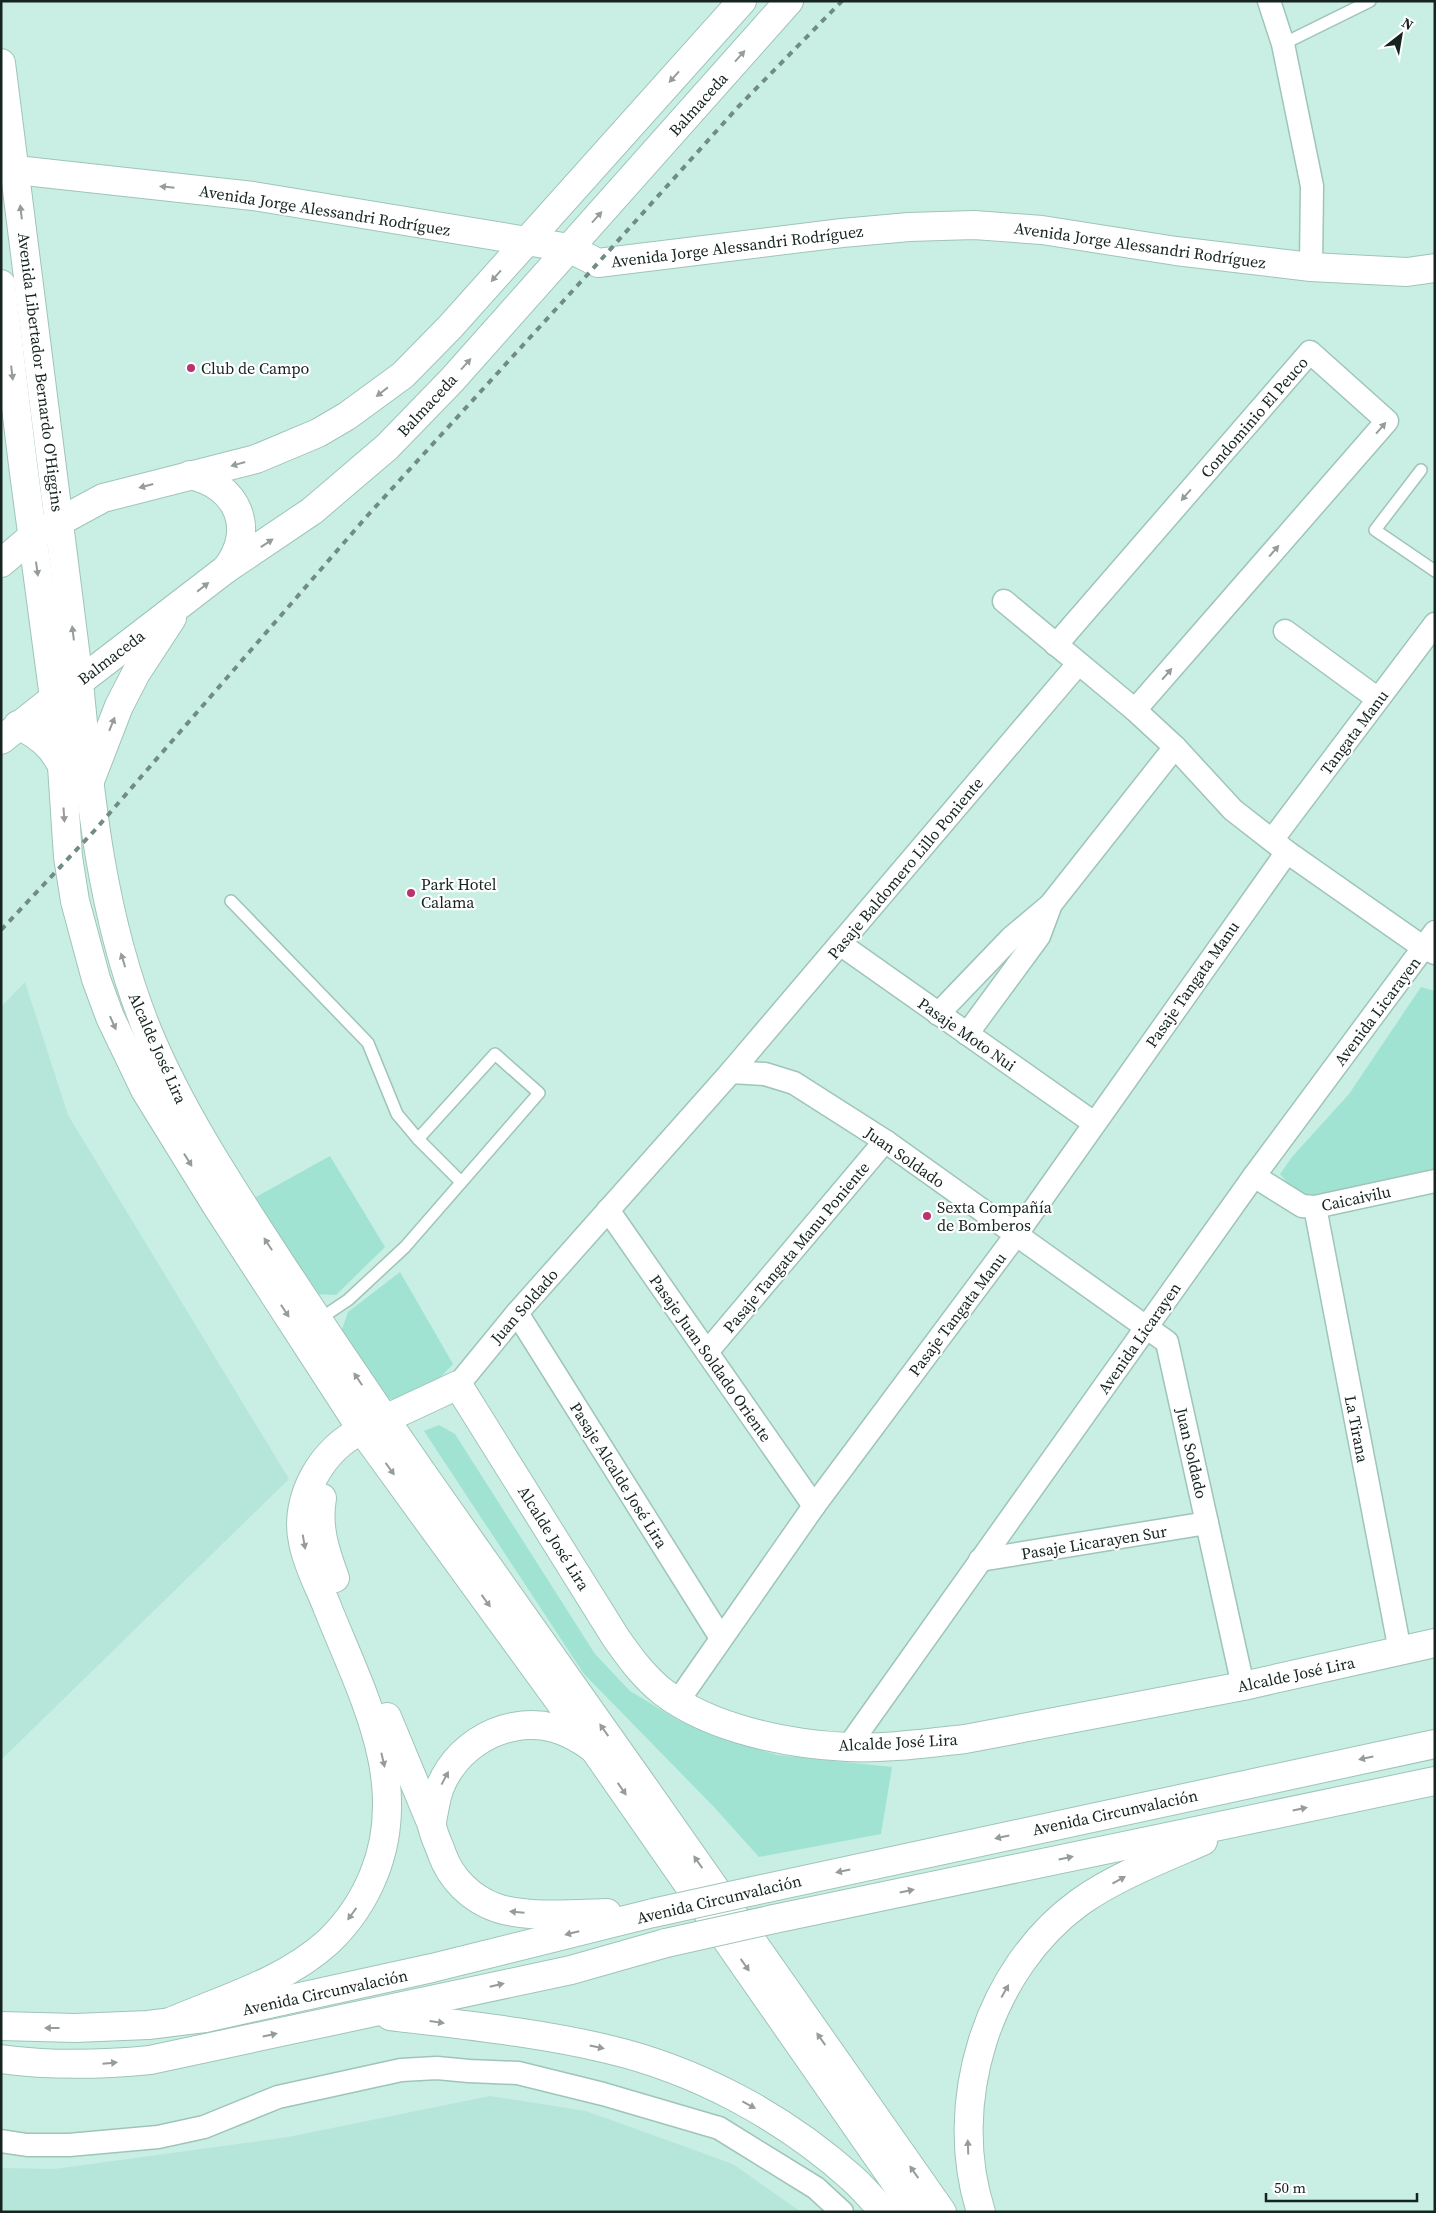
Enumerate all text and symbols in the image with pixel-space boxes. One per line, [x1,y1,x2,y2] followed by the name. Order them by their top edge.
[1376,10,1426,60] north arrow
[1398,13,1417,35] text: N
[734,51,746,63] one-way arrow
[664,67,733,141] street label: Balmaceda
[668,70,680,82] one-way arrow
[198,179,452,241] street label: Avenida Jorge Alessandri Rodríguez
[158,183,174,191] one-way arrow
[16,203,24,219] one-way arrow
[591,211,603,223] one-way arrow
[1013,216,1267,274] street label: Avenida Jorge Alessandri Rodríguez
[610,220,864,272] street label: Avenida Jorge Alessandri Rodríguez
[13,231,69,513] street label: Avenida Libertador Bernardo O'Higgins
[491,270,502,282] one-way arrow
[1195,352,1313,482] street label: Condominio El Peuco
[201,357,310,379] place label: Club de Campo
[460,358,471,371] one-way arrow
[185,362,197,374] marker: Club de Campo
[8,365,16,381] one-way arrow
[392,368,462,441] street label: Balmaceda
[376,386,389,397] one-way arrow
[1375,422,1386,435] one-way arrow
[230,460,245,468] one-way arrow
[139,482,154,490] one-way arrow
[1180,488,1192,500] one-way arrow
[261,538,274,548] one-way arrow
[1268,545,1279,557] one-way arrow
[33,561,41,577] one-way arrow
[196,582,210,592] one-way arrow
[73,624,150,689] street label: Balmaceda
[69,625,77,641] one-way arrow
[1162,667,1173,680] one-way arrow
[1315,685,1393,779] street label: Tangata Manu
[108,716,116,731] one-way arrow
[822,772,988,964] street label: Pasaje Baldomero Lillo Poniente
[60,807,68,823] one-way arrow
[421,873,497,913] place label: Park Hotel Calama
[405,887,417,899] marker: Park Hotel Calama
[1140,916,1244,1052] street label: Pasaje Tangata Manu
[1329,952,1425,1070] street label: Avenida Licarayen
[119,953,127,968] one-way arrow
[124,989,193,1108] street label: Alcalde José Lira
[914,992,1021,1076] street label: Pasaje Moto Nui
[109,1016,117,1030] one-way arrow
[860,1121,949,1193] street label: Juan Soldado
[183,1153,193,1166] one-way arrow
[718,1157,874,1337] street label: Pasaje Tangata Manu Poniente
[1319,1180,1393,1216] street label: Caicaivilu
[937,1196,1053,1236] place label: Sexta Compañía de Bomberos
[921,1210,933,1222] marker: Sexta Compañía de Bomberos
[263,1237,273,1251] one-way arrow
[903,1248,1011,1380] street label: Pasaje Tangata Manu
[485,1264,563,1349] street label: Juan Soldado
[645,1270,777,1446] street label: Pasaje Juan Soldado Oriente
[1092,1278,1186,1398] street label: Avenida Licarayen
[280,1305,290,1318] one-way arrow
[353,1373,363,1386] one-way arrow
[1340,1394,1374,1465] street label: La Tirana
[565,1398,673,1553] street label: Pasaje Alcalde José Lira
[1171,1404,1213,1501] street label: Juan Soldado
[385,1462,396,1475] one-way arrow
[513,1482,595,1595] street label: Alcalde José Lira
[1020,1520,1169,1564] street label: Pasaje Licarayen Sur
[300,1535,308,1551] one-way arrow
[481,1594,491,1608] one-way arrow
[1235,1651,1358,1697] street label: Alcalde José Lira
[599,1723,609,1736] one-way arrow
[838,1728,959,1756] street label: Alcalde José Lira
[379,1753,387,1768] one-way arrow
[1359,1754,1374,1762] one-way arrow
[441,1771,449,1785] one-way arrow
[617,1782,627,1796] one-way arrow
[1030,1784,1200,1840] street label: Avenida Circunvalación
[1293,1805,1308,1813] one-way arrow
[994,1833,1010,1841] one-way arrow
[1059,1854,1074,1862] one-way arrow
[693,1855,703,1869] one-way arrow
[836,1867,851,1875] one-way arrow
[634,1869,804,1929] street label: Avenida Circunvalación
[1112,1876,1127,1884] one-way arrow
[899,1887,915,1895] one-way arrow
[346,1907,357,1920] one-way arrow
[509,1907,525,1915] one-way arrow
[564,1929,579,1937] one-way arrow
[740,1958,750,1972] one-way arrow
[240,1964,410,2020] street label: Avenida Circunvalación
[489,1981,505,1989] one-way arrow
[1001,1984,1009,1998] one-way arrow
[429,2018,445,2026] one-way arrow
[43,2024,59,2032] one-way arrow
[262,2030,278,2038] one-way arrow
[816,2032,826,2046] one-way arrow
[590,2043,605,2051] one-way arrow
[102,2059,118,2067] one-way arrow
[741,2101,756,2109] one-way arrow
[964,2139,972,2155] one-way arrow
[909,2165,919,2179] one-way arrow
[1266,2170,1417,2202] scale bar
[1274,2177,1306,2198] text: 50 m

